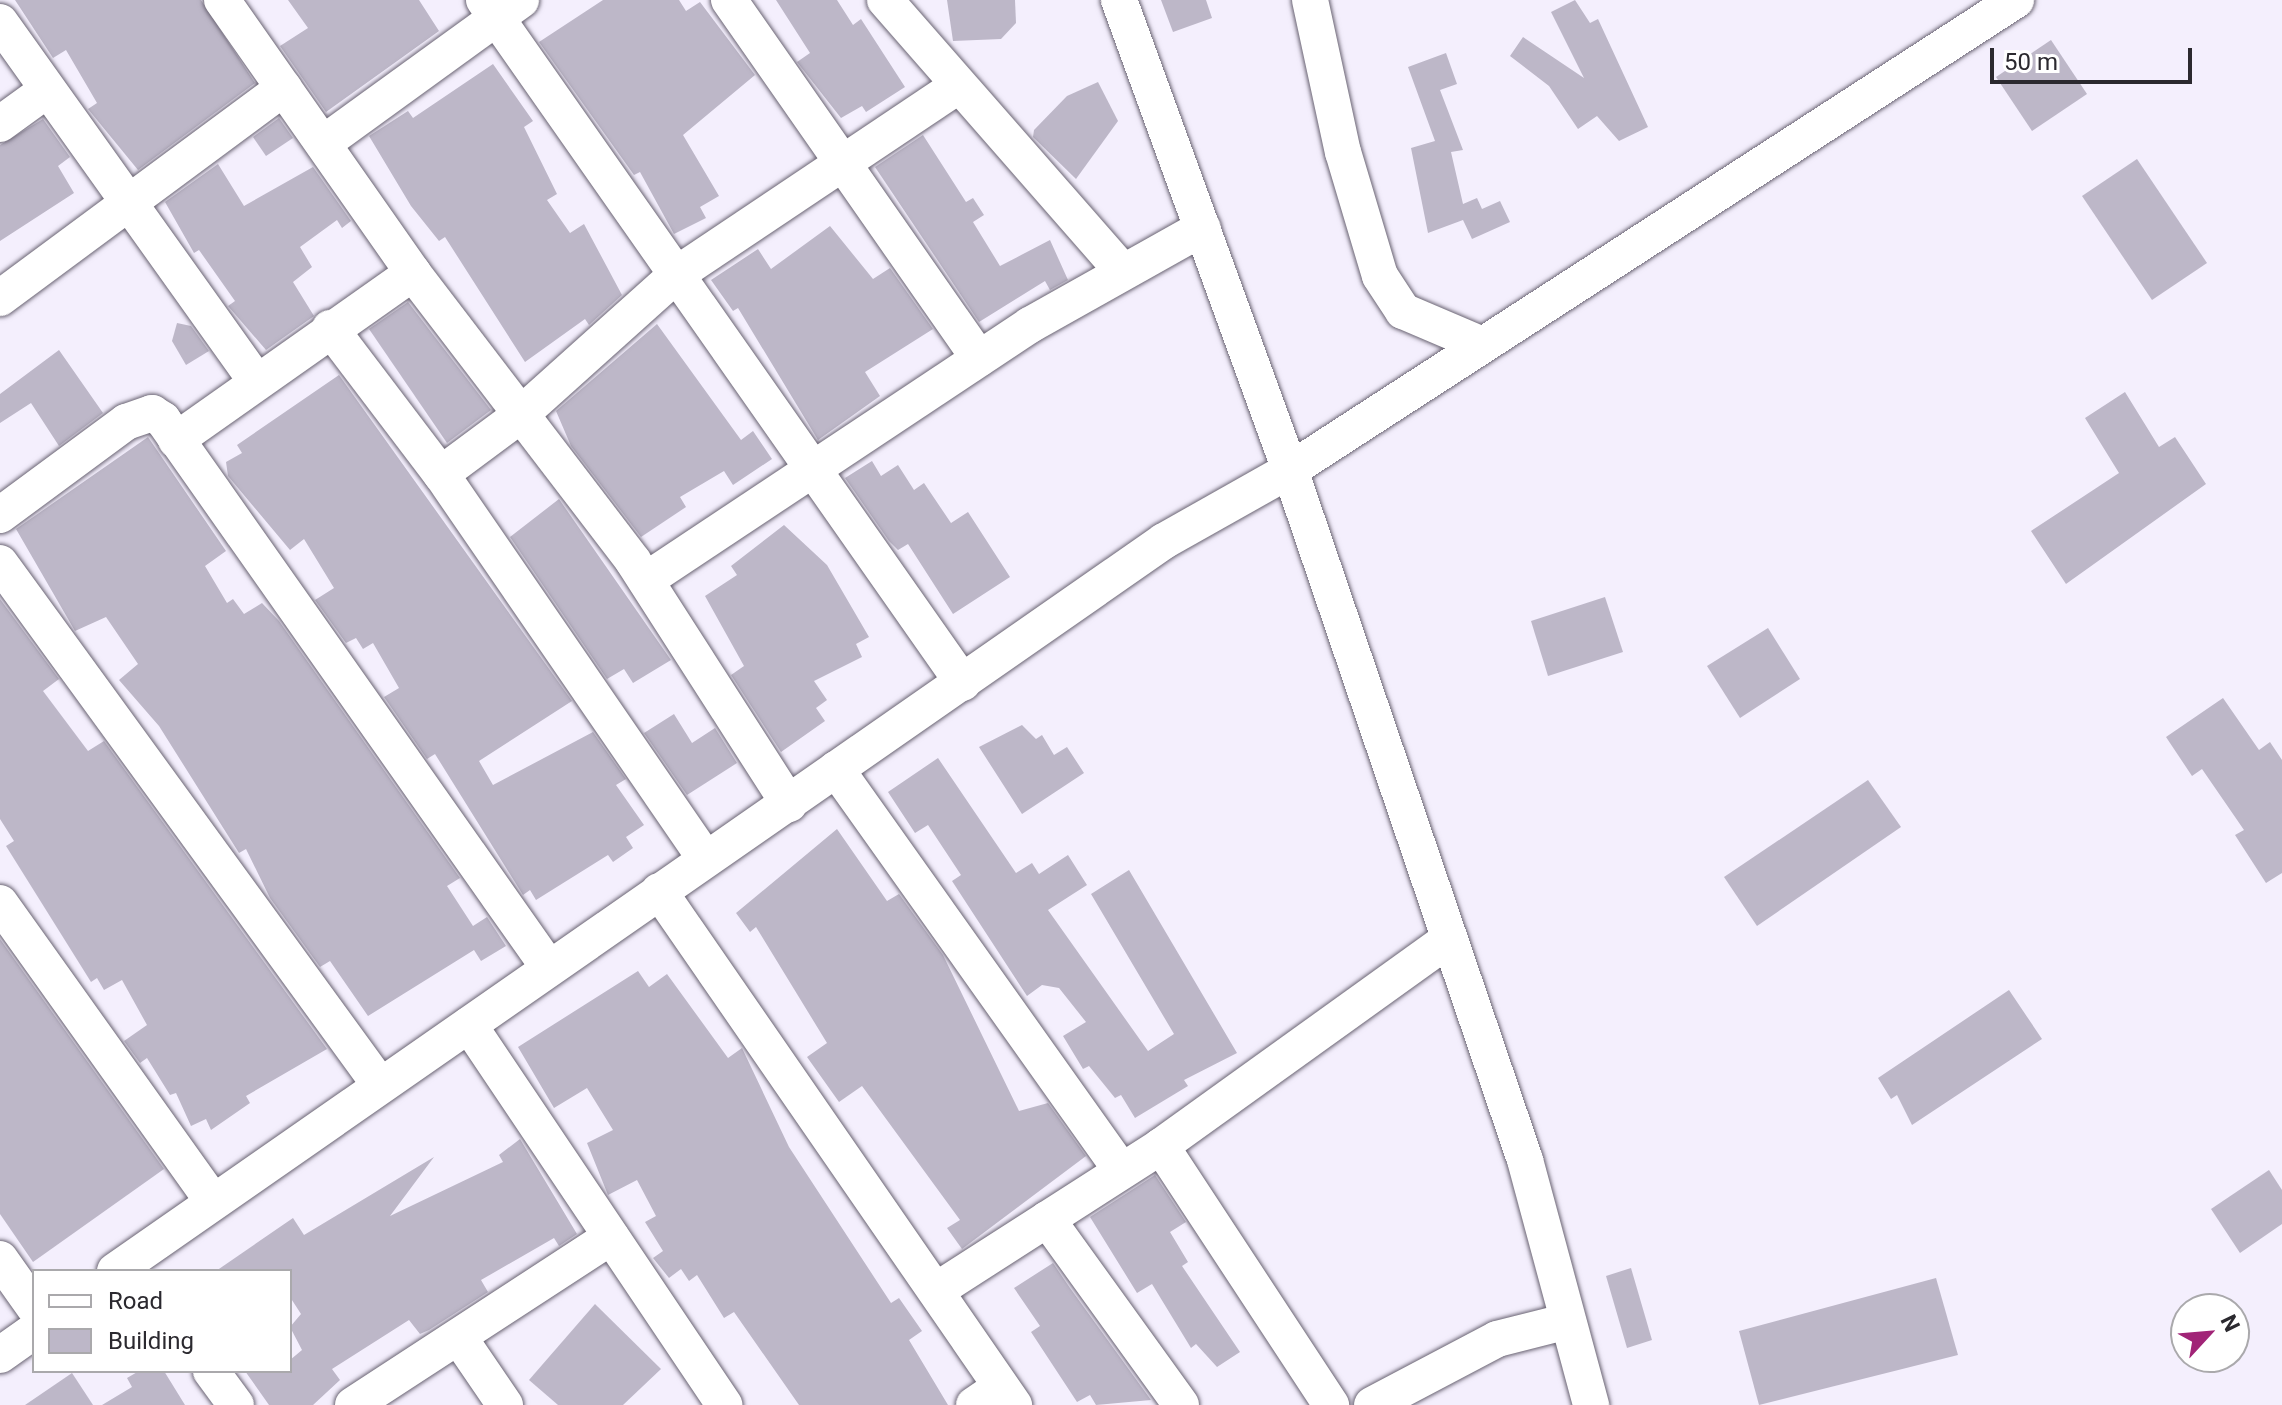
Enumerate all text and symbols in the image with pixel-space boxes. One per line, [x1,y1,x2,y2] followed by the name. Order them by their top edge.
[1994,32,2196,82] scale bar
[2004,48,2058,76] text: 50 m
[32,1269,292,1373] legend
[108,1287,163,1315] text: Road
[2170,1293,2250,1373] north arrow
[2216,1311,2245,1336] text: N
[108,1327,194,1355] text: Building

